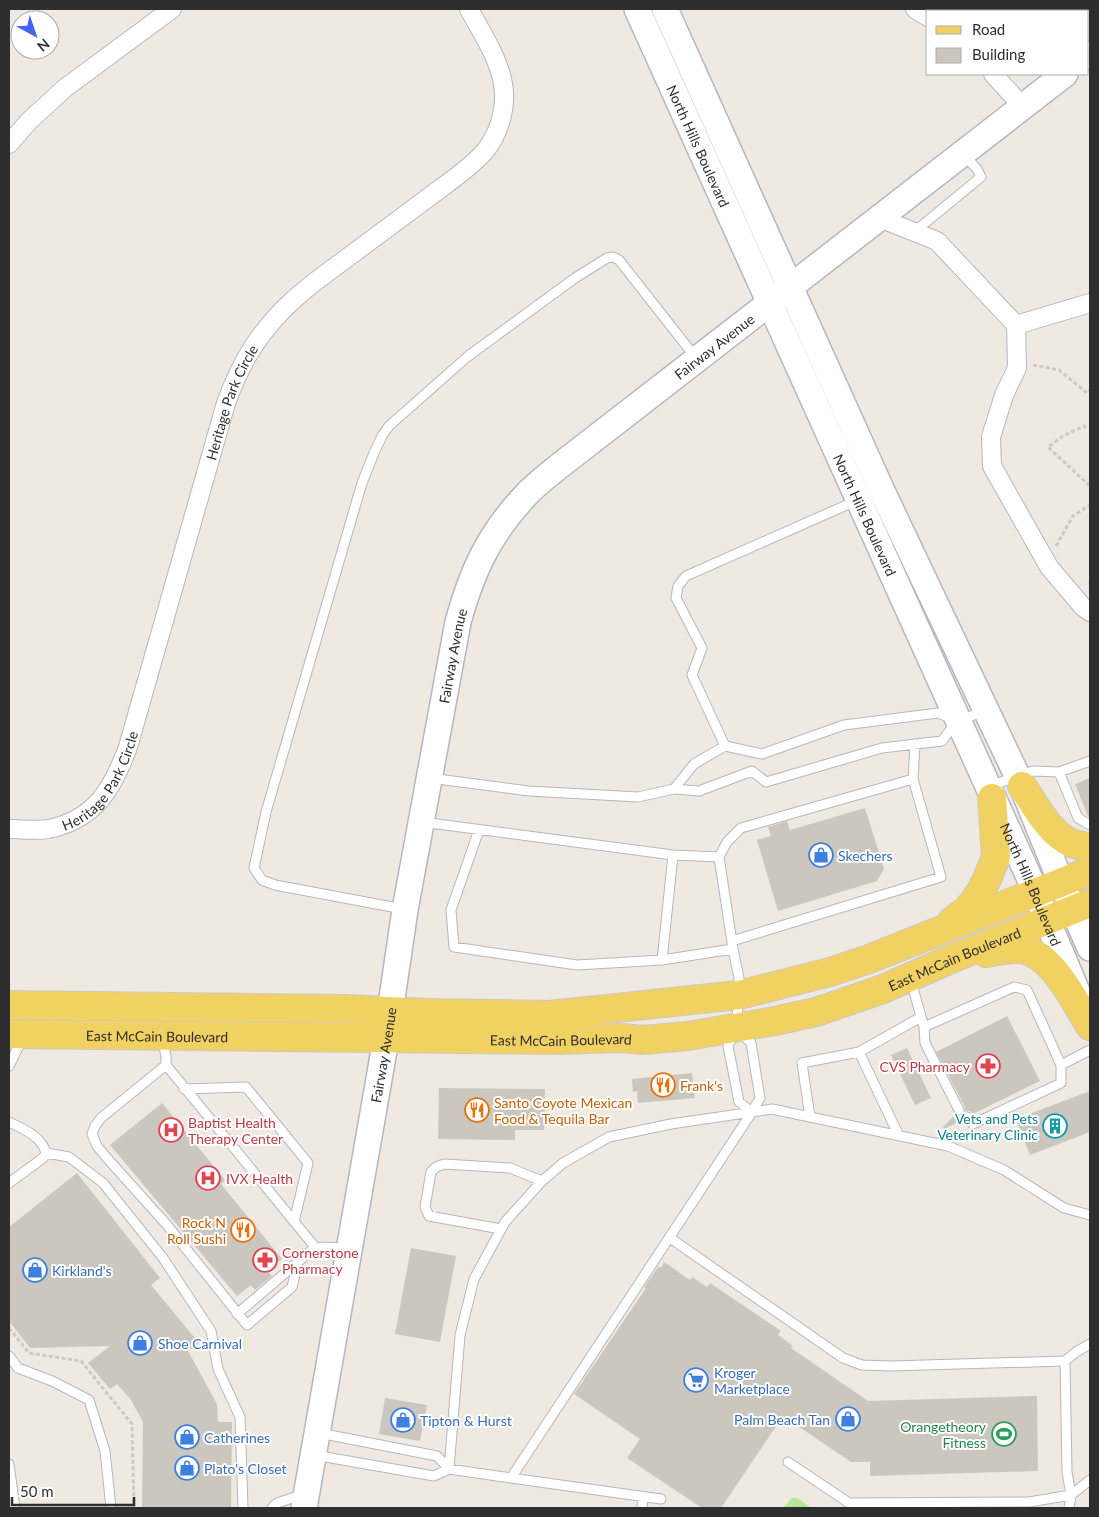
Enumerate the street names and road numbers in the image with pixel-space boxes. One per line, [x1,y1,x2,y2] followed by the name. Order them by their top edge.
[664,82,734,209] street label: North Hills Boulevard
[671,310,757,382] street label: Fairway Avenue
[202,341,261,462] street label: Heritage Park Circle
[830,451,900,579] street label: North Hills Boulevard
[435,606,470,705] street label: Fairway Avenue
[59,729,141,833] street label: Heritage Park Circle
[997,820,1065,948] street label: North Hills Boulevard
[886,923,1023,994] street label: East McCain Boulevard
[367,1006,399,1104] street label: Fairway Avenue
[86,1026,228,1045] street label: East McCain Boulevard
[490,1029,633,1049] street label: East McCain Boulevard

